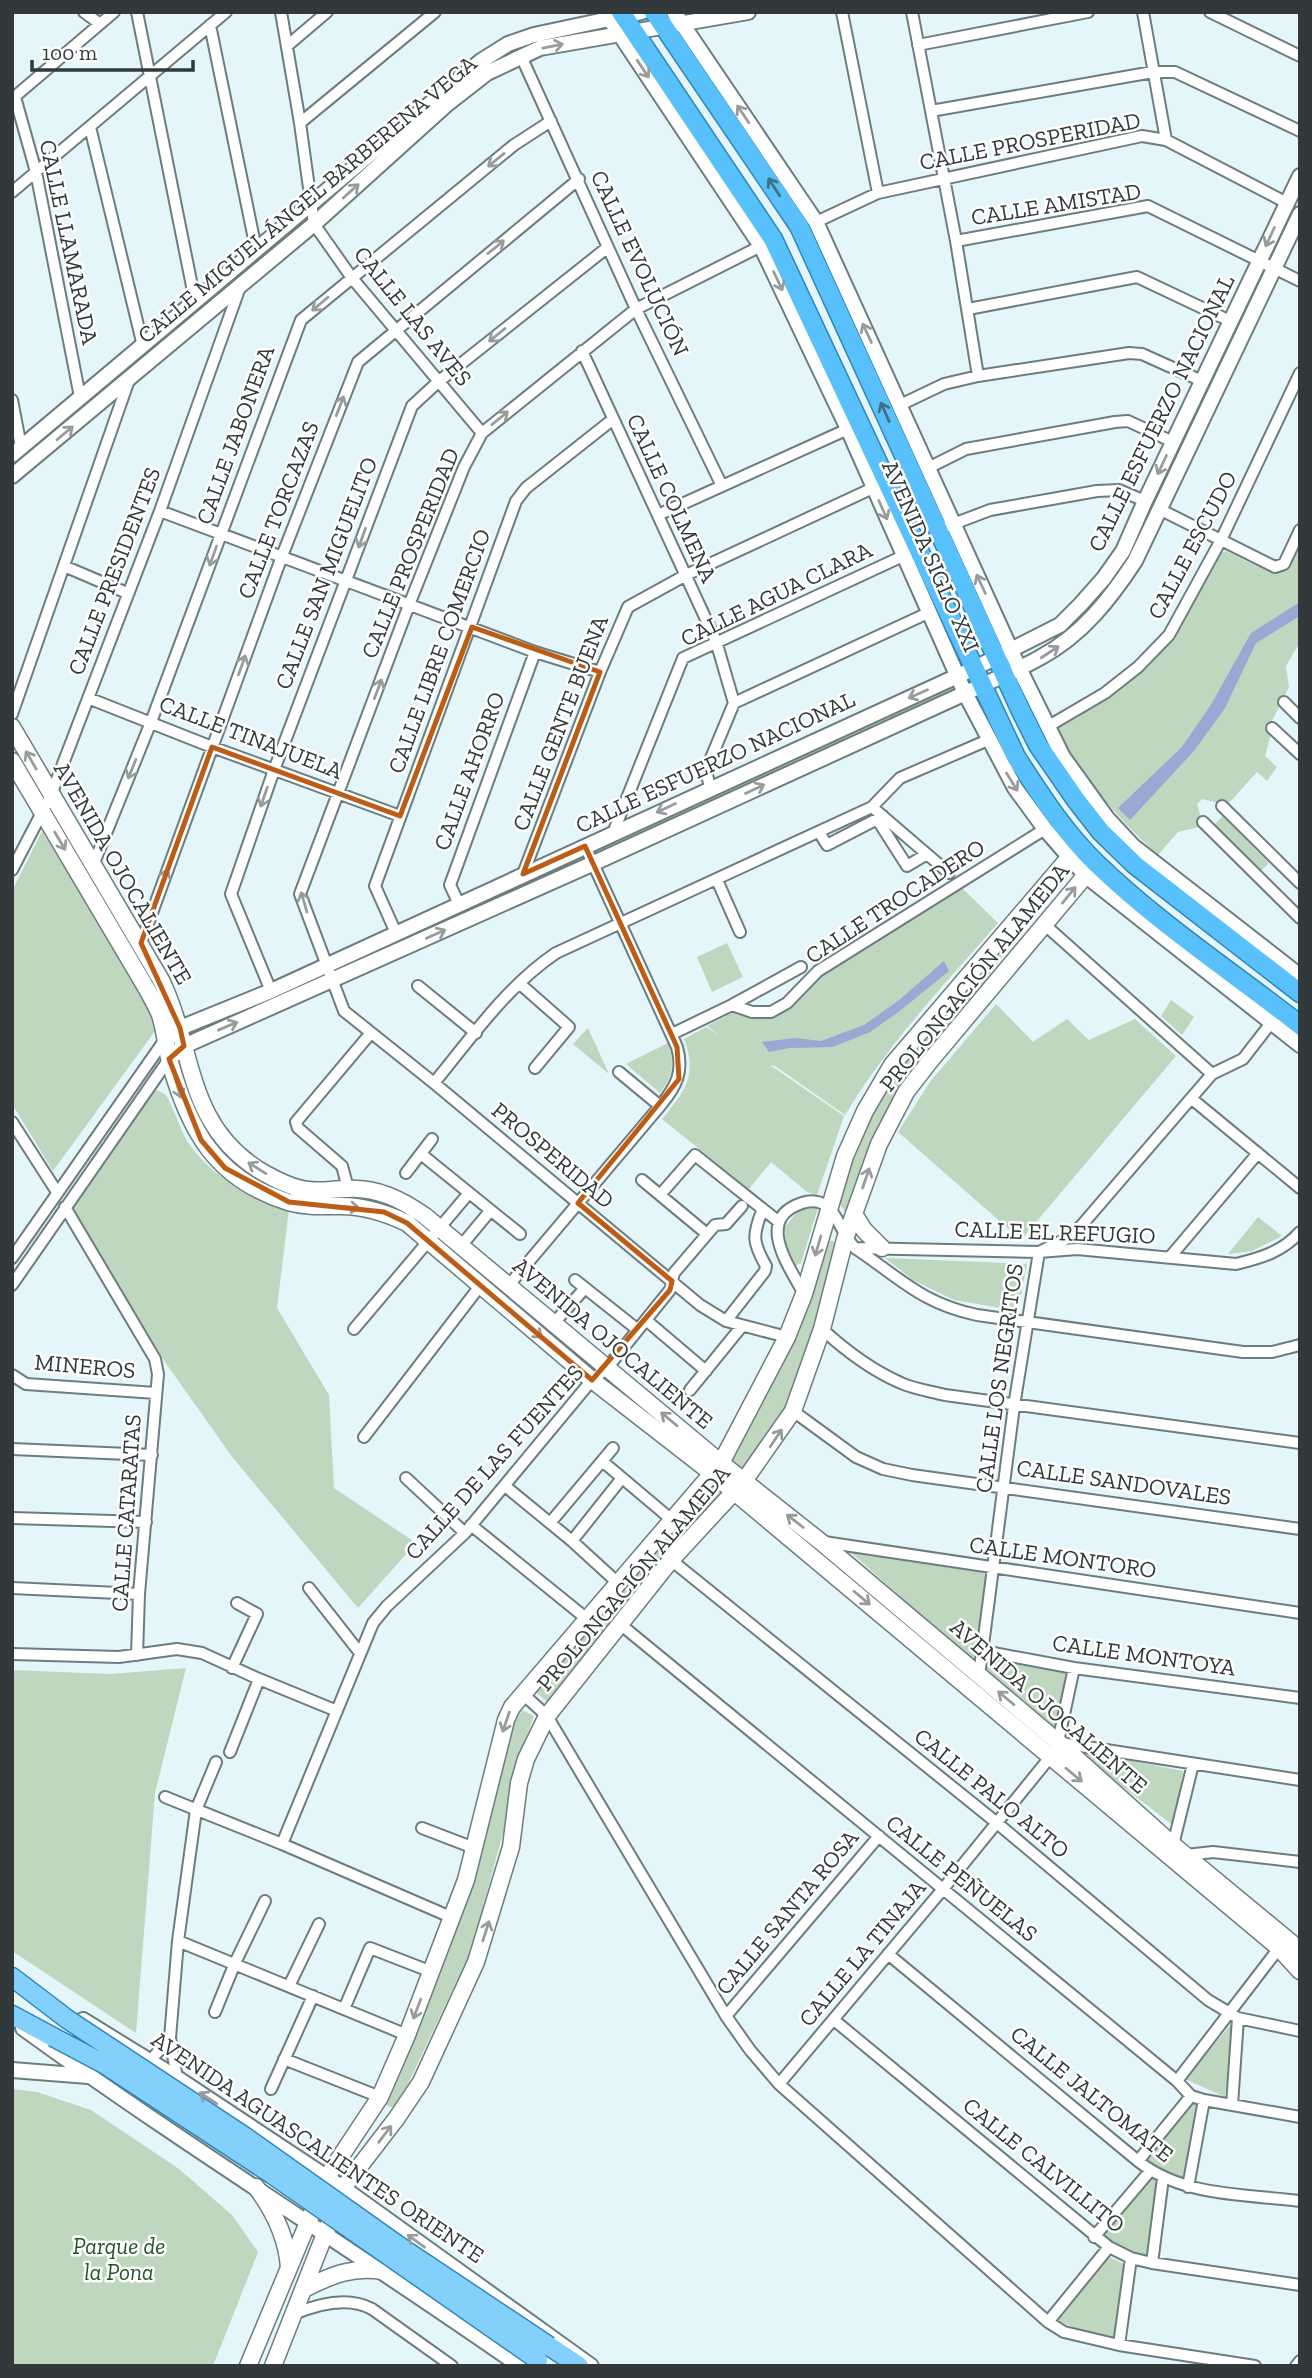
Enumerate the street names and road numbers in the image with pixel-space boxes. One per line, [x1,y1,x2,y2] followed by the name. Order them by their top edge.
[132,48,483,349] street label: CALLE MIGUEL ÁNGEL BARBERENA VEGA
[917,106,1143,176] street label: CALLE PROSPERIDAD
[34,137,105,348] street label: CALLE LLAMARADA
[585,166,695,360] street label: CALLE EVOLUCIÓN
[969,177,1143,231] street label: CALLE AMISTAD
[348,240,478,392] street label: CALLE LAS AVES
[1082,269,1241,556] street label: CALLE ESFUERZO NACIONAL
[190,341,281,528] street label: CALLE JABONERA
[621,409,724,588] street label: CALLE COLMENA
[231,417,325,603] street label: CALLE TORCAZAS
[355,444,465,662] street label: CALLE PROSPERIDAD
[269,453,383,693] street label: CALLE SAN MIGUELITO
[876,456,986,656] street label: AVENIDA SIGLO XXI
[61,463,167,679] street label: CALLE PRESIDENTES
[1141,466,1243,624] street label: CALLE ESCUDO
[382,525,496,777] street label: CALLE LIBRE COMERCIO
[676,535,877,652] street label: CALLE AGUA CLARA
[506,610,614,835] street label: CALLE GENTE BUENA
[571,685,859,839] street label: CALLE ESFUERZO NACIONAL
[427,688,511,854] street label: CALLE AHORRO
[155,689,348,785] street label: CALLE TINAJUELA
[48,757,198,989] street label: AVENIDA OJOCALIENTE
[800,833,990,969] street label: CALLE TROCADERO
[873,856,1075,1097] street label: PROLONGACIÓN ALAMEDA
[486,1096,620,1214] street label: PROSPERIDAD
[954,1215,1156,1249] street label: CALLE EL REFUGIO
[507,1251,719,1435] street label: AVENIDA OJOCALIENTE
[969,1261,1029,1495] street label: CALLE LOS NEGRITOS
[33,1348,137,1384] street label: MINEROS
[399,1359,589,1565] street label: CALLE DE LAS FUENTES
[105,1413,147,1613] street label: CALLE CATARATAS
[1015,1453,1233,1511] street label: CALLE SANDOVALES
[530,1459,736,1696] street label: PROLONGACIÓN ALAMEDA
[968,1530,1158,1584] street label: CALLE MONTORO
[945,1613,1153,1799] street label: AVENIDA OJOCALIENTE
[1051,1628,1238,1682] street label: CALLE MONTOYA
[909,1722,1075,1864] street label: CALLE PALO ALTO
[881,1808,1043,1948] street label: CALLE PEÑUELAS
[710,1823,865,2000] street label: CALLE SANTA ROSA
[793,1873,932,2032] street label: CALLE LA TINAJA
[1005,2020,1179,2168] street label: CALLE JALTOMATE
[146,2025,490,2269] street label: AVENIDA AGUASCALIENTES ORIENTE
[957,2091,1131,2239] street label: CALLE CALVILLITO

